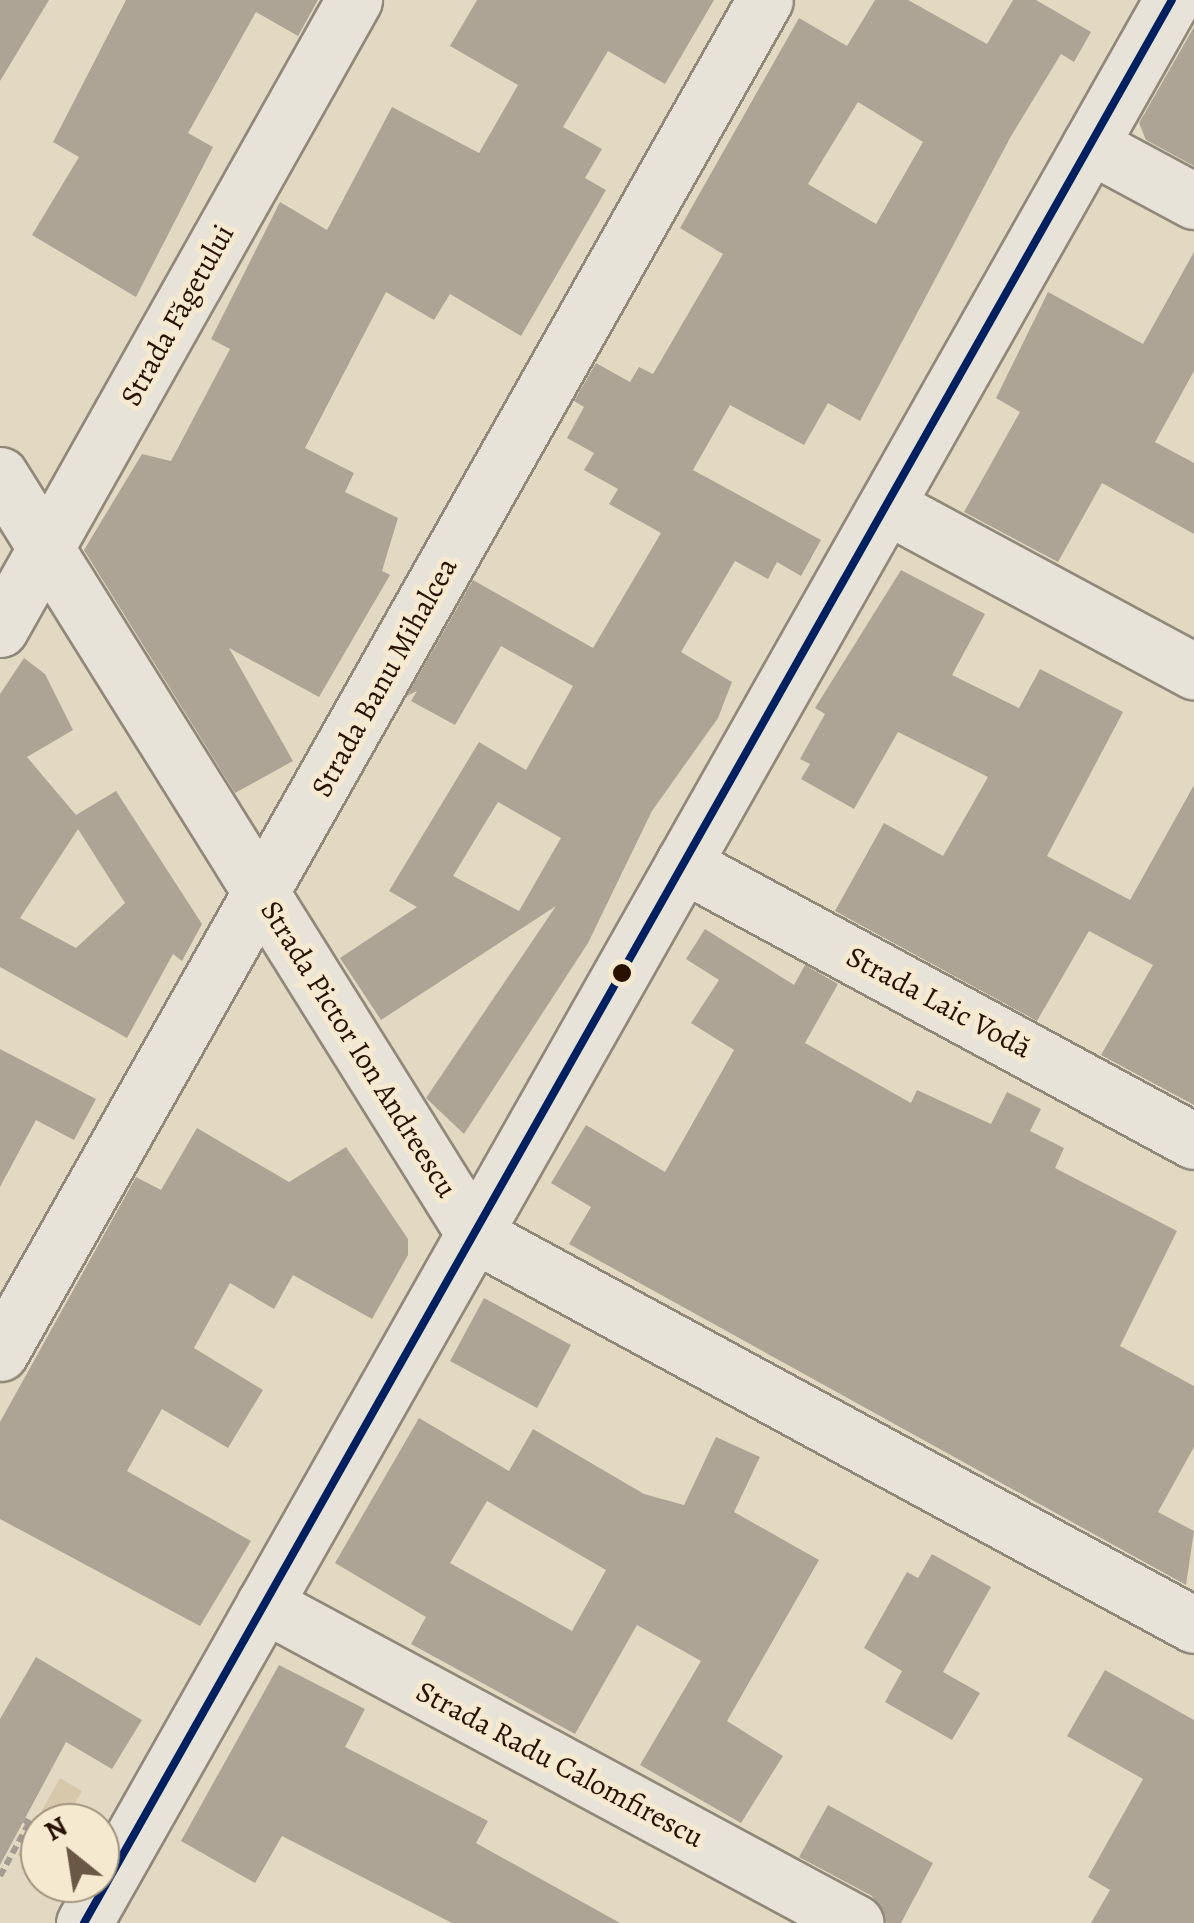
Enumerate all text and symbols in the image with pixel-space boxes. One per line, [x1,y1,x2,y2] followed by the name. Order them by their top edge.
[112,218,242,412] street label: Strada Făgetului
[303,551,465,803] street label: Strada Banu Mihalcea
[253,894,465,1204] street label: Strada Pictor Ion Andreescu
[840,938,1038,1066] street label: Strada Laic Vodă
[612,963,632,983] unlabelled marker
[410,1673,710,1855] street label: Strada Radu Calomfirescu
[20,1803,120,1903] north arrow
[38,1807,74,1850] text: N

